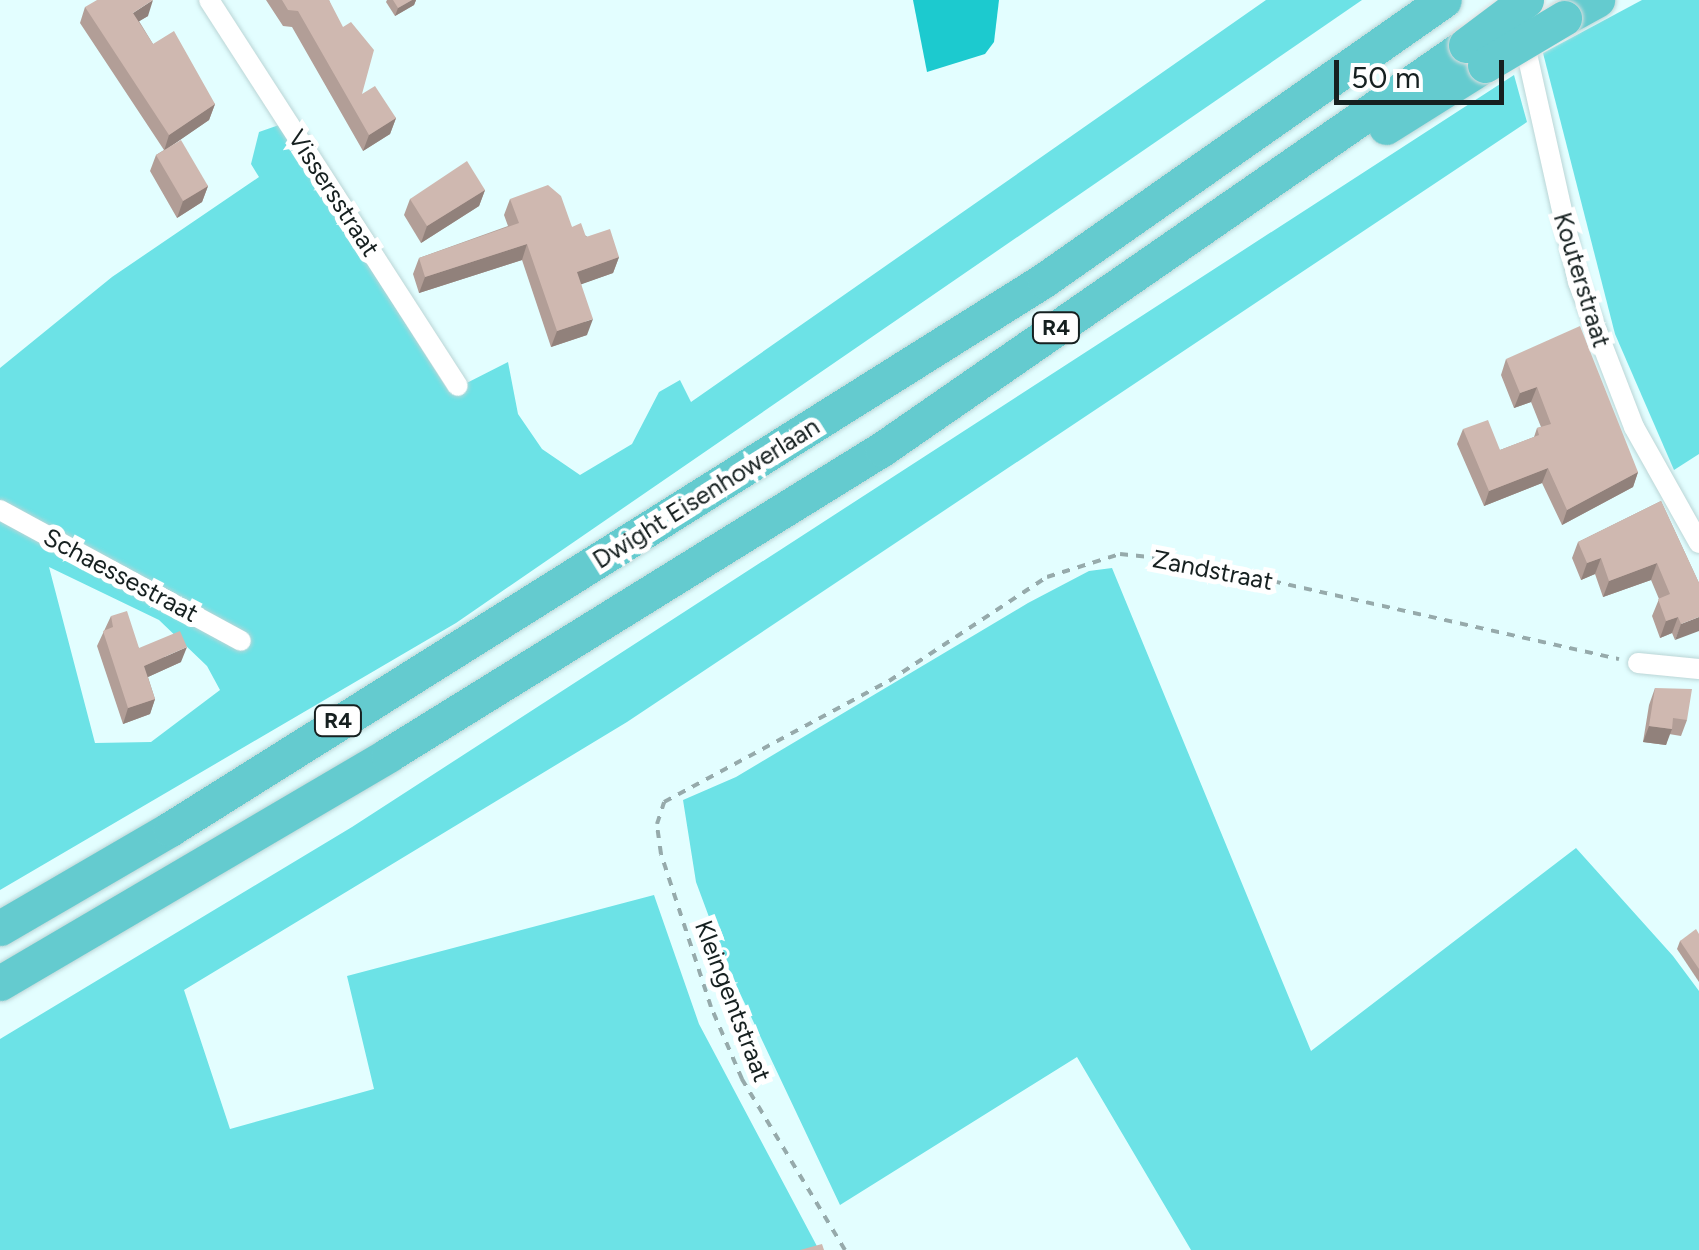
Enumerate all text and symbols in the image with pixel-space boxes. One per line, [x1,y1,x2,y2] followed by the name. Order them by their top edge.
[1339,40,1509,102] scale bar
[1351,59,1420,96] text: 50 m
[282,124,386,262] street label: Vissersstraat
[1547,209,1617,351] street label: Kouterstraat
[1031,311,1081,345] road number: R4
[587,411,825,575] street label: Dwight Eisenhowerlaan
[39,522,203,628] street label: Schaessestraat
[1150,544,1276,596] street label: Zandstraat
[313,704,363,738] road number: R4
[688,916,778,1086] street label: Kleingentstraat

